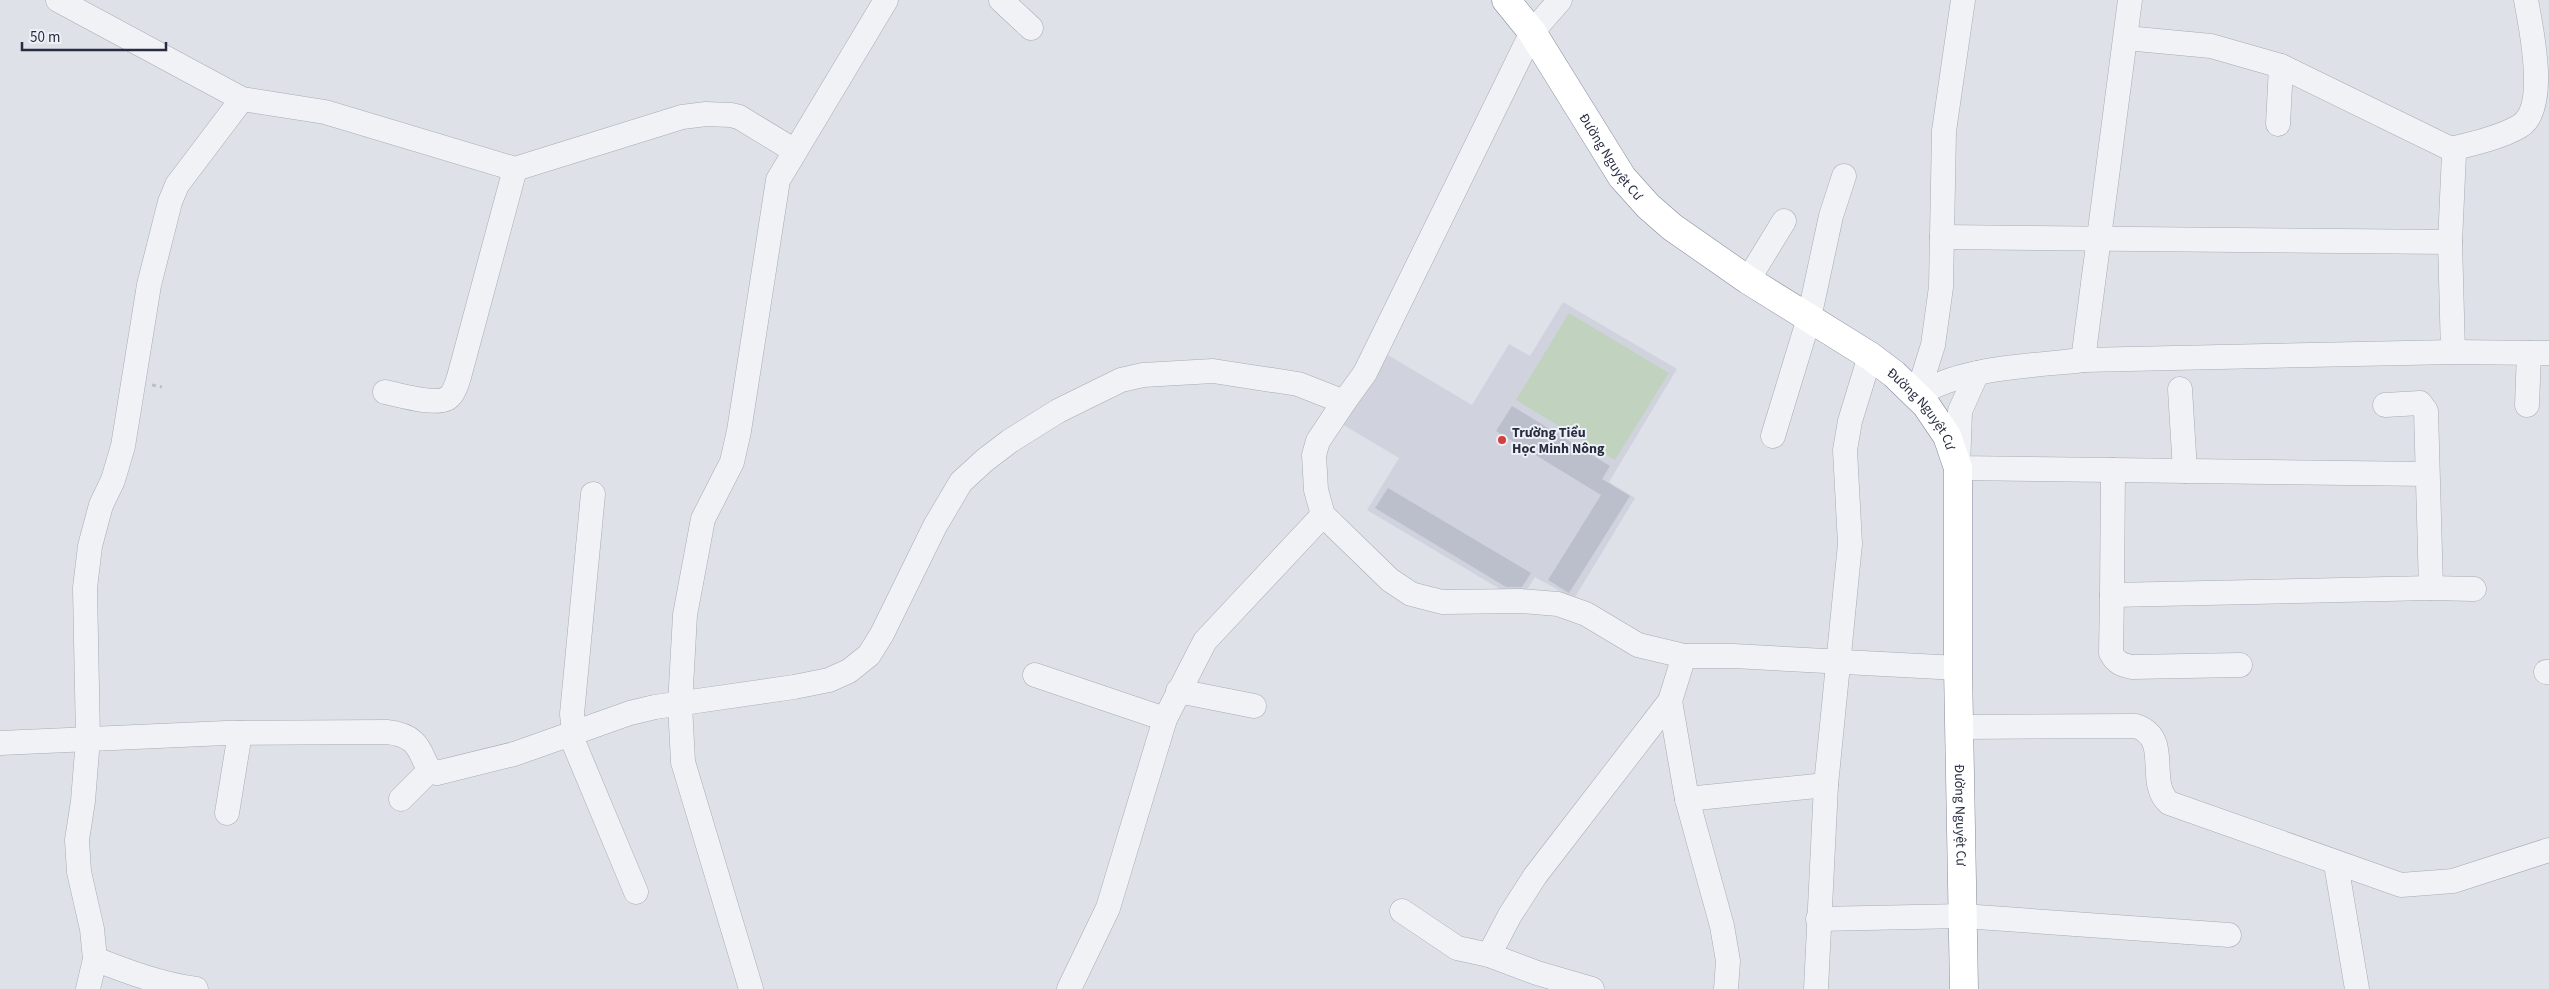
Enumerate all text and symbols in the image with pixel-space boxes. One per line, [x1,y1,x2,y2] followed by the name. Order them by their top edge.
[22,20,166,52] scale bar
[30,27,60,48] text: 50 m
[1574,110,1648,205] street label: Đường Nguyệt Cư
[1883,363,1960,453] street label: Đường Nguyệt Cư
[1512,423,1605,459] place label: Trường Tiểu Học Minh Nông
[1496,434,1508,446] marker: Trường Tiểu Học Minh Nông
[1949,764,1971,866] street label: Đường Nguyệt Cư

